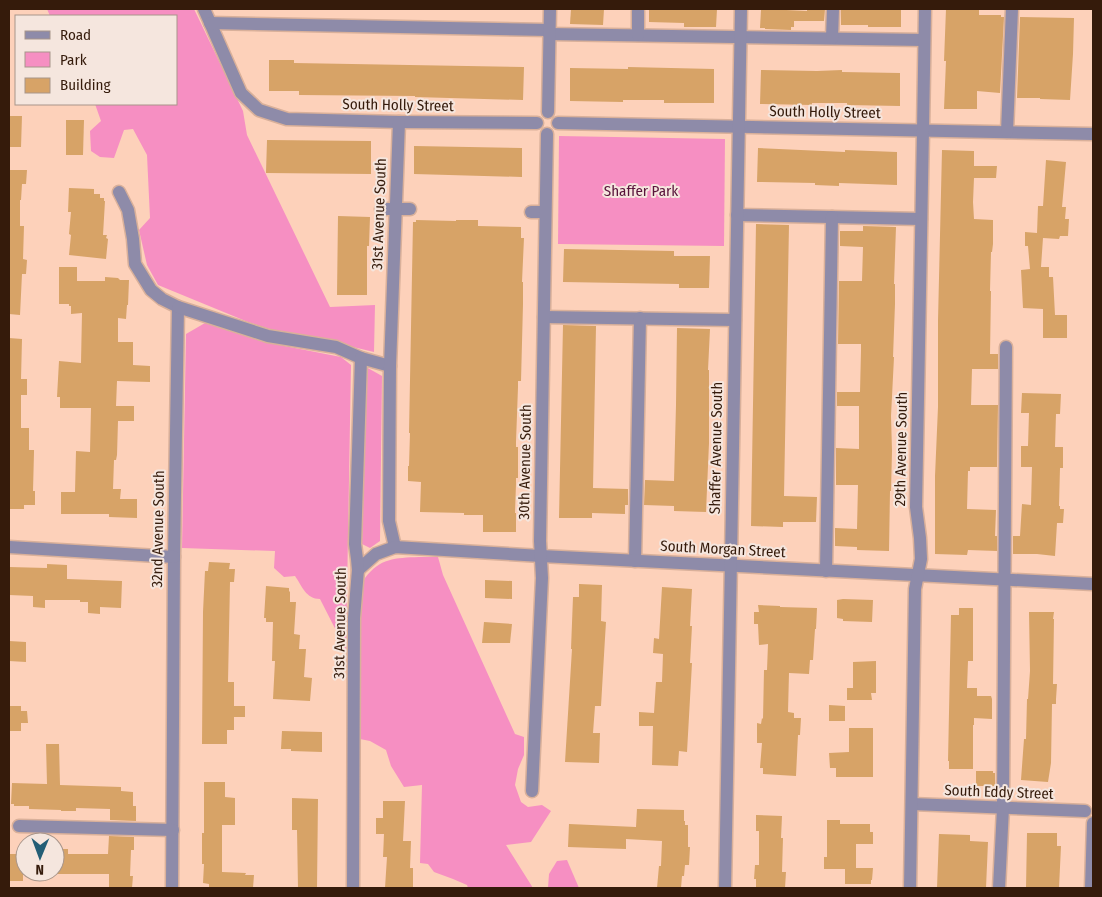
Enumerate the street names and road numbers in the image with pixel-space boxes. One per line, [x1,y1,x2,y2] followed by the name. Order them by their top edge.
[342,95,454,115] street label: South Holly Street
[769,102,881,122] street label: South Holly Street
[368,158,390,270] street label: 31st Avenue South
[706,382,726,514] street label: Shaffer Avenue South
[891,391,911,507] street label: 29th Avenue South
[515,404,535,520] street label: 30th Avenue South
[148,470,168,588] street label: 32nd Avenue South
[660,537,786,561] street label: South Morgan Street
[330,567,350,679] street label: 31st Avenue South
[944,781,1054,803] street label: South Eddy Street

